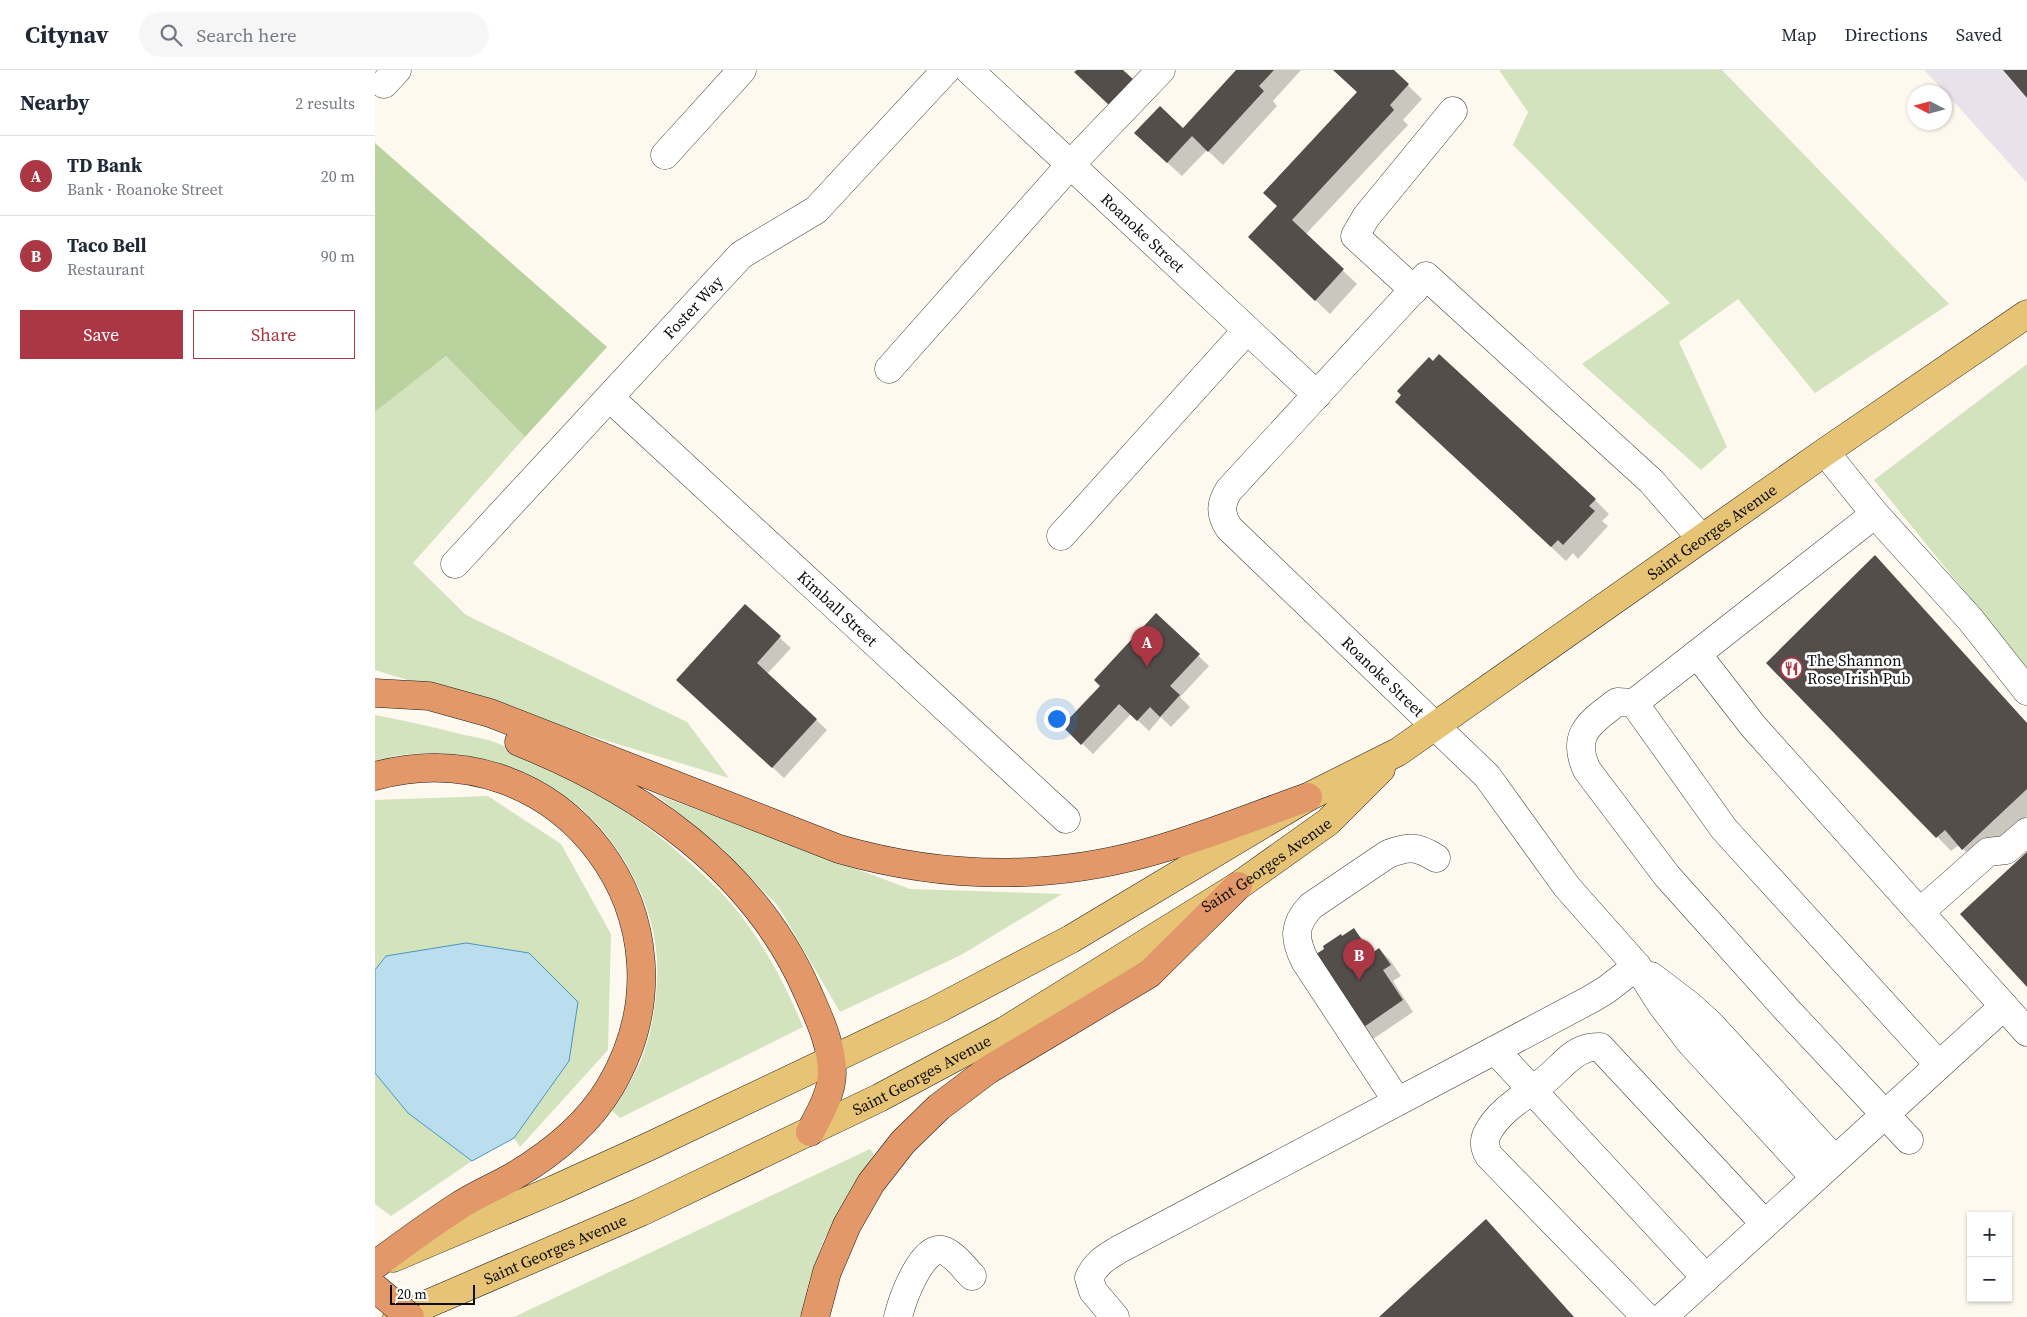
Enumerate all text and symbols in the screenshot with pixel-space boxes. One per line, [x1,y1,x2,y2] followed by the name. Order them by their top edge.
[139,12,489,57] search box
[25,18,109,51] text: Citynav
[157,21,185,49] icon: search
[197,22,297,48] text: Search here
[1781,22,1817,47] text: Map
[1845,22,1928,47] text: Directions
[1956,22,2002,47] text: Saved
[1907,85,1952,130] north arrow
[20,88,90,117] text: Nearby
[295,92,355,114] text: 2 results
[67,152,142,178] text: TD Bank
[31,165,41,187] text: A
[321,165,355,187] text: 20 m
[67,178,223,200] text: Bank · Roanoke Street
[1096,188,1190,278] street label: Roanoke Street
[67,232,147,258] text: Taco Bell
[31,245,41,267] text: B
[321,245,355,267] text: 90 m
[67,258,145,280] text: Restaurant
[658,270,728,343] street label: Foster Way
[20,310,183,359] button: Save
[193,310,355,359] button: Share
[1643,478,1781,585] street label: Saint Georges Avenue
[793,566,883,652] street label: Kimball Street
[1131,626,1163,667] pin: A
[1337,631,1430,722] street label: Roanoke Street
[1807,649,1910,689] place label: The Shannon Rose Irish Pub
[1779,657,1803,681] restaurant icon: The Shannon Rose Irish Pub
[1044,706,1070,732] your location
[1197,812,1336,917] street label: Saint Georges Avenue
[1343,939,1375,980] pin: B
[849,1029,995,1120] street label: Saint Georges Avenue
[480,1209,630,1290] street label: Saint Georges Avenue
[1967,1212,2012,1302] map controls
[1967,1212,2012,1257] button: +
[1967,1257,2012,1302] button: −
[390,1282,475,1305] scale bar
[397,1284,427,1304] text: 20 m

